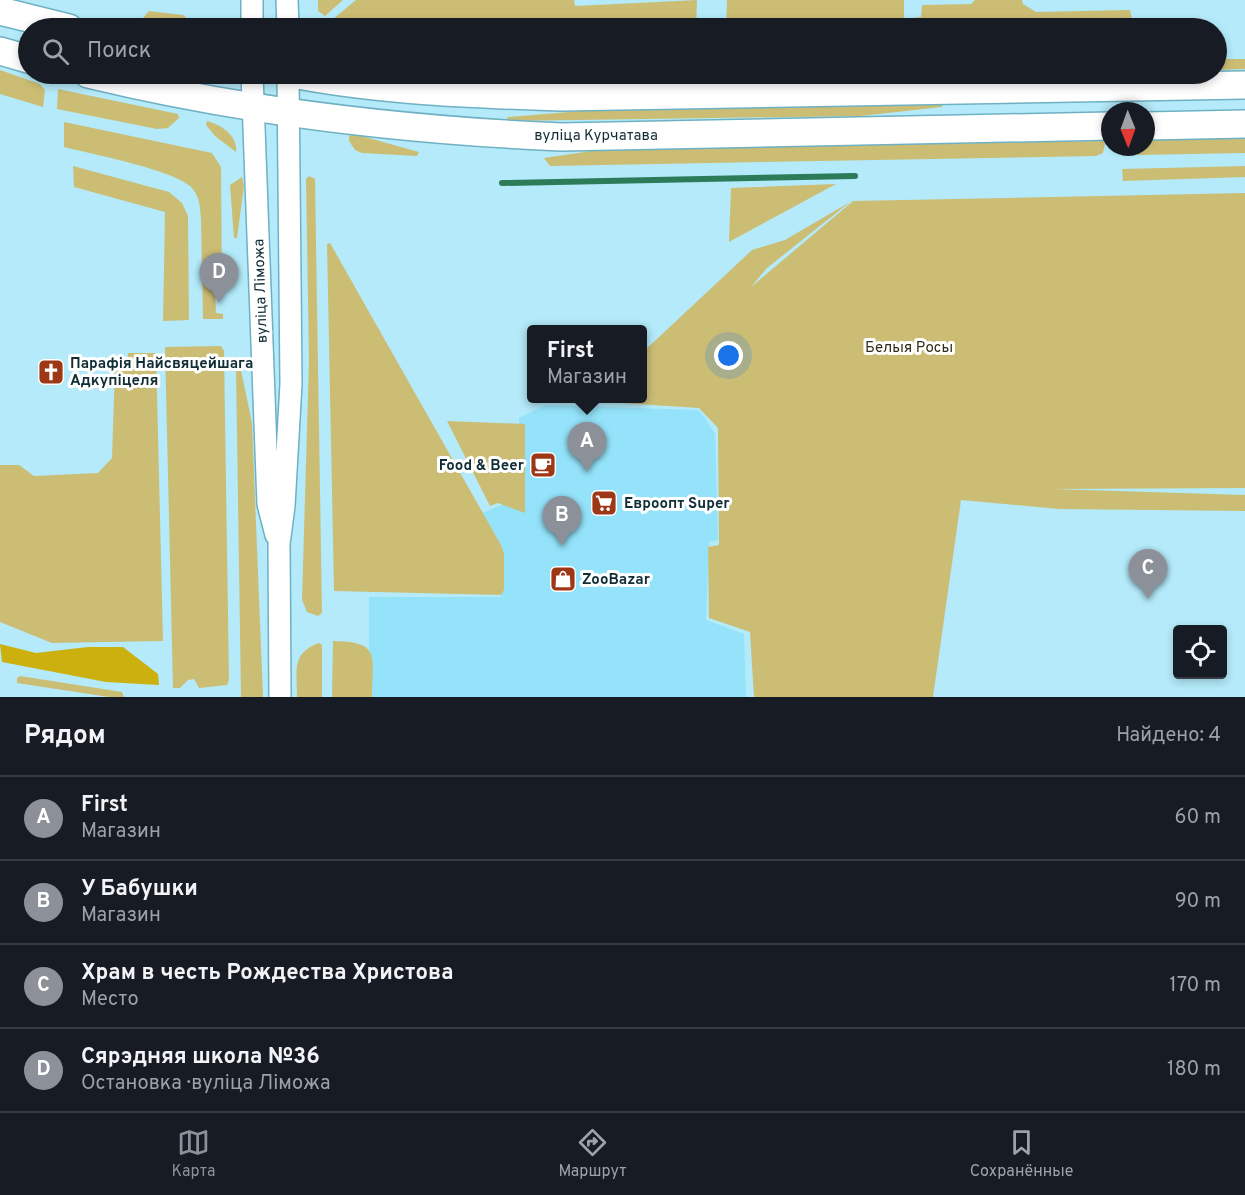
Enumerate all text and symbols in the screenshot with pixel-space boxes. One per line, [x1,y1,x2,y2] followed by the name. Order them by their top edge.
[18,18,1227,84] search box
[39,35,72,68] icon: search
[87,38,151,65] text: Поиск
[1101,102,1155,156] north arrow
[534,127,658,146] street label: вуліца Курчатава
[250,238,273,343] street label: вуліца Ліможа
[200,254,238,303] pin: D
[527,325,647,403] popup
[547,338,594,365] text: First
[865,339,953,358] park label: Белыя Росы
[714,341,743,370] your location
[70,355,253,391] place label: Парафія Найсвяцейшага Адкупіцеля
[36,357,66,387] church icon: Парафія Найсвяцейшага Адкупіцеля
[547,365,627,391] text: Магазин
[568,422,606,472] pin: A
[528,450,558,480] cafe icon: Food & Beer
[439,457,525,476] place label: Food & Beer
[589,488,619,518] supermarket icon: Евроопт Super
[624,495,730,514] place label: Евроопт Super
[542,496,582,546] pin: B
[1128,550,1168,599] pin: C
[548,564,578,594] shop icon: ZooBazar
[582,571,651,590] place label: ZooBazar
[1173,625,1227,679] map controls
[1173,625,1227,679] button: locate
[24,720,106,753] text: Рядом
[1116,723,1221,749] text: Найдено: 4
[81,792,128,819] text: First
[36,805,51,831] text: A
[1175,805,1221,831] text: 60 m
[81,819,161,845] text: Магазин
[81,876,198,903] text: У Бабушки
[37,889,50,915] text: B
[1175,889,1221,915] text: 90 m
[81,903,161,929] text: Магазин
[81,960,453,987] text: Храм в честь Рождества Христова
[37,973,50,999] text: C
[1169,973,1221,999] text: 170 m
[81,987,139,1013] text: Место
[81,1044,320,1071] text: Сярэдняя школа №36
[36,1057,51,1083] text: D
[1167,1057,1221,1083] text: 180 m
[81,1071,331,1097] text: Остановка · вуліца Ліможа
[172,1126,215,1182] tab: Карта
[558,1126,627,1182] tab: Маршрут
[970,1126,1073,1182] tab: Сохранённые

